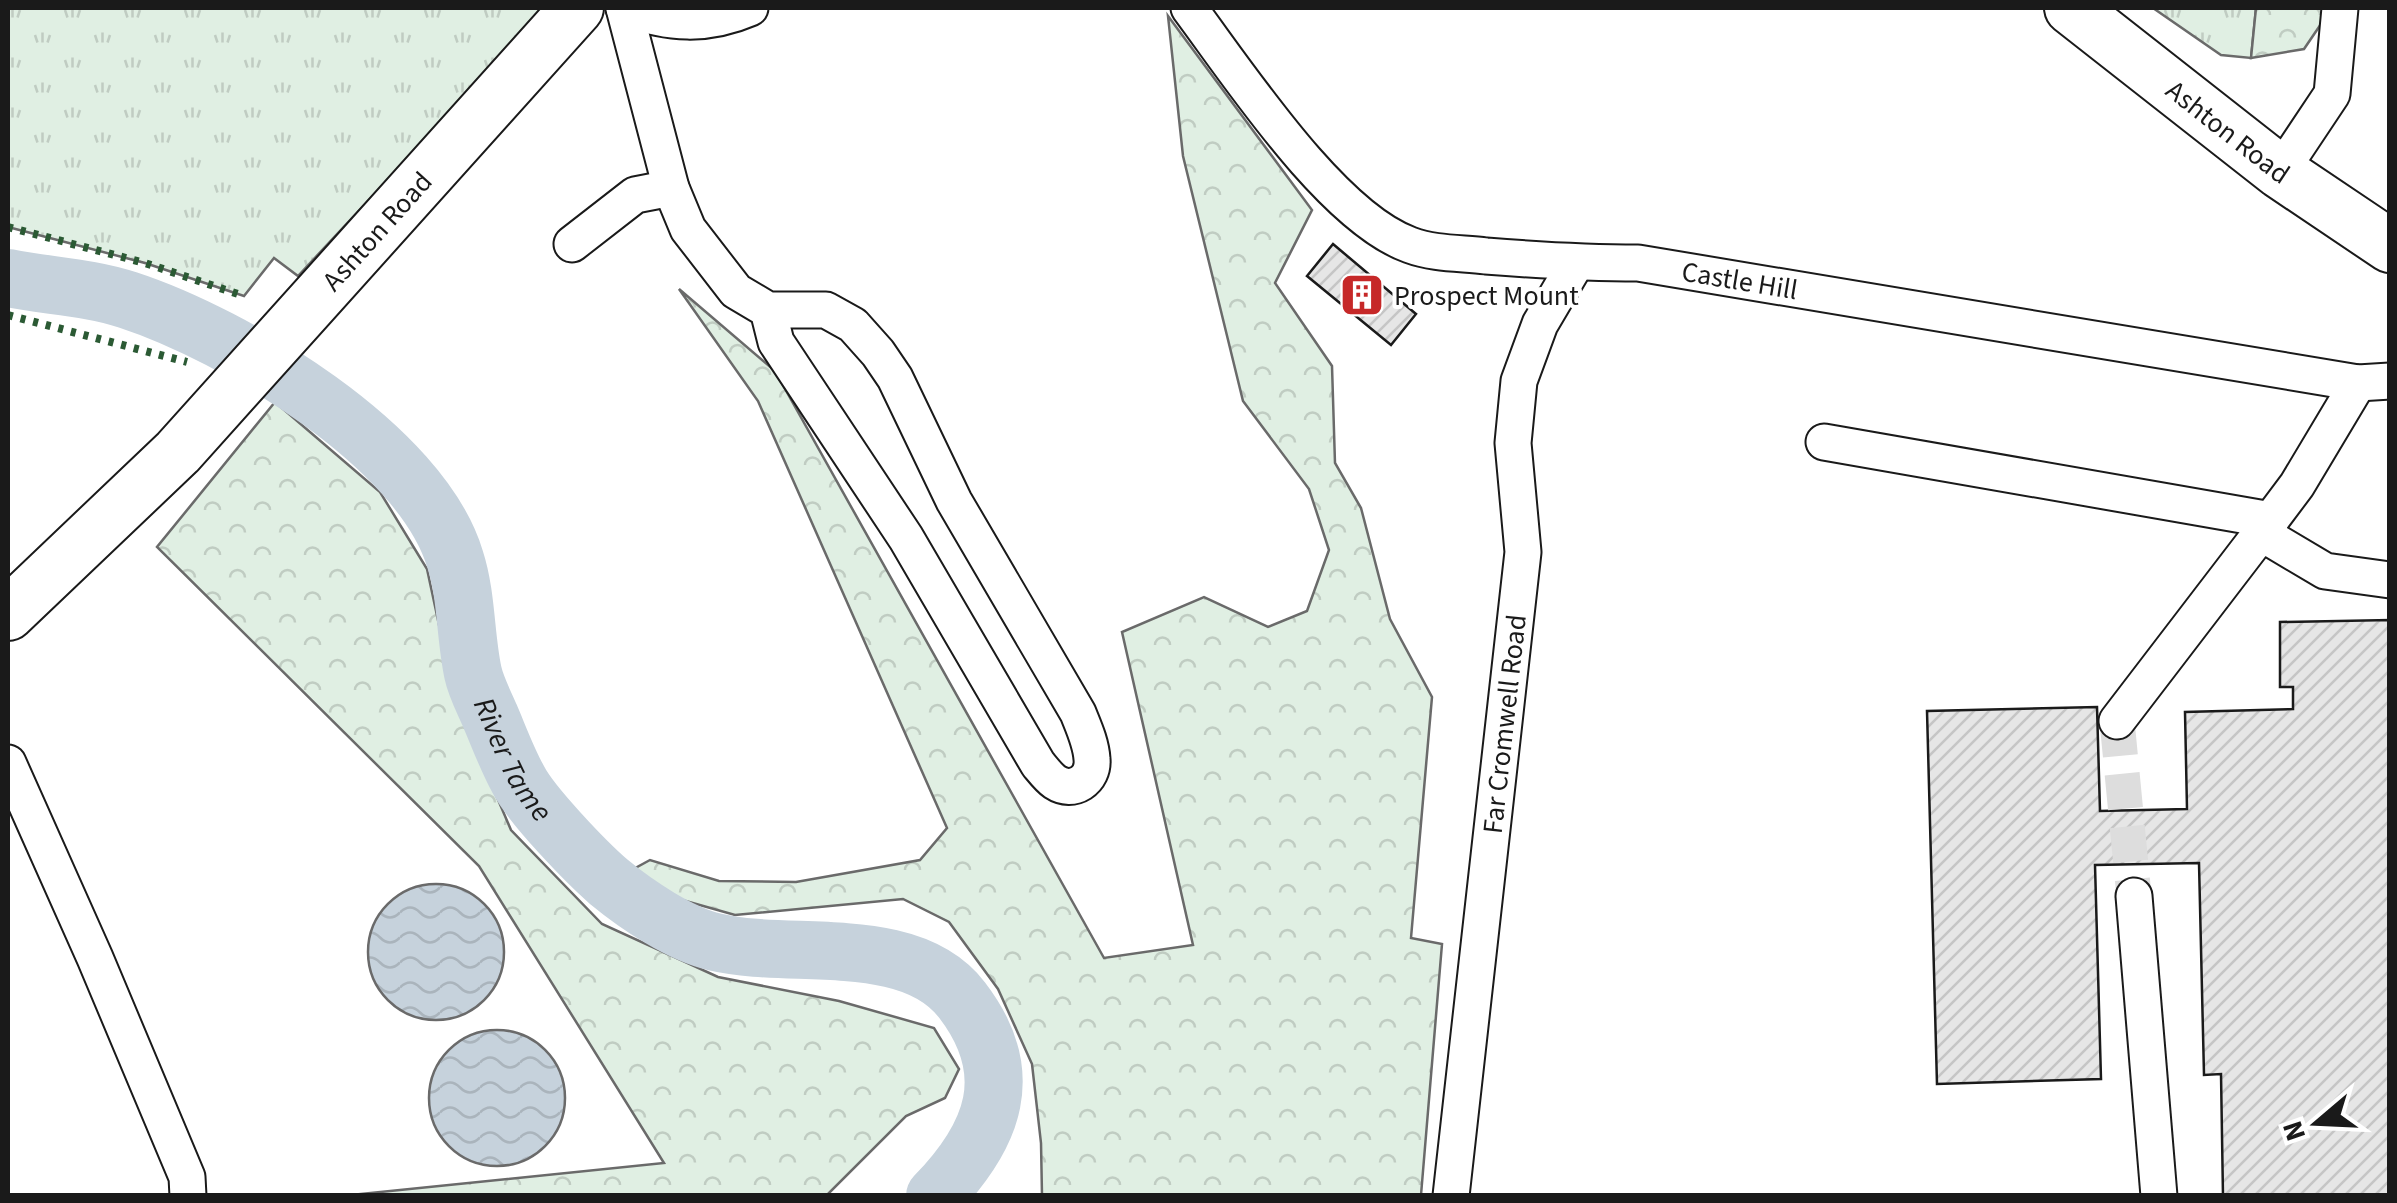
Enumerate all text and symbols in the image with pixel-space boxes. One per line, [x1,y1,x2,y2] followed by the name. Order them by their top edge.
[2157,71,2298,194] street label: Ashton Road
[313,163,442,300] street label: Ashton Road
[1679,252,1801,310] street label: Castle Hill
[1339,272,1385,318] building icon: Prospect Mount
[1394,276,1579,316] place label: Prospect Mount
[1473,612,1537,836] street label: Far Cromwell Road
[462,690,562,831] water label: River Tame
[2267,1073,2367,1173] north arrow
[2272,1115,2316,1146] text: N

